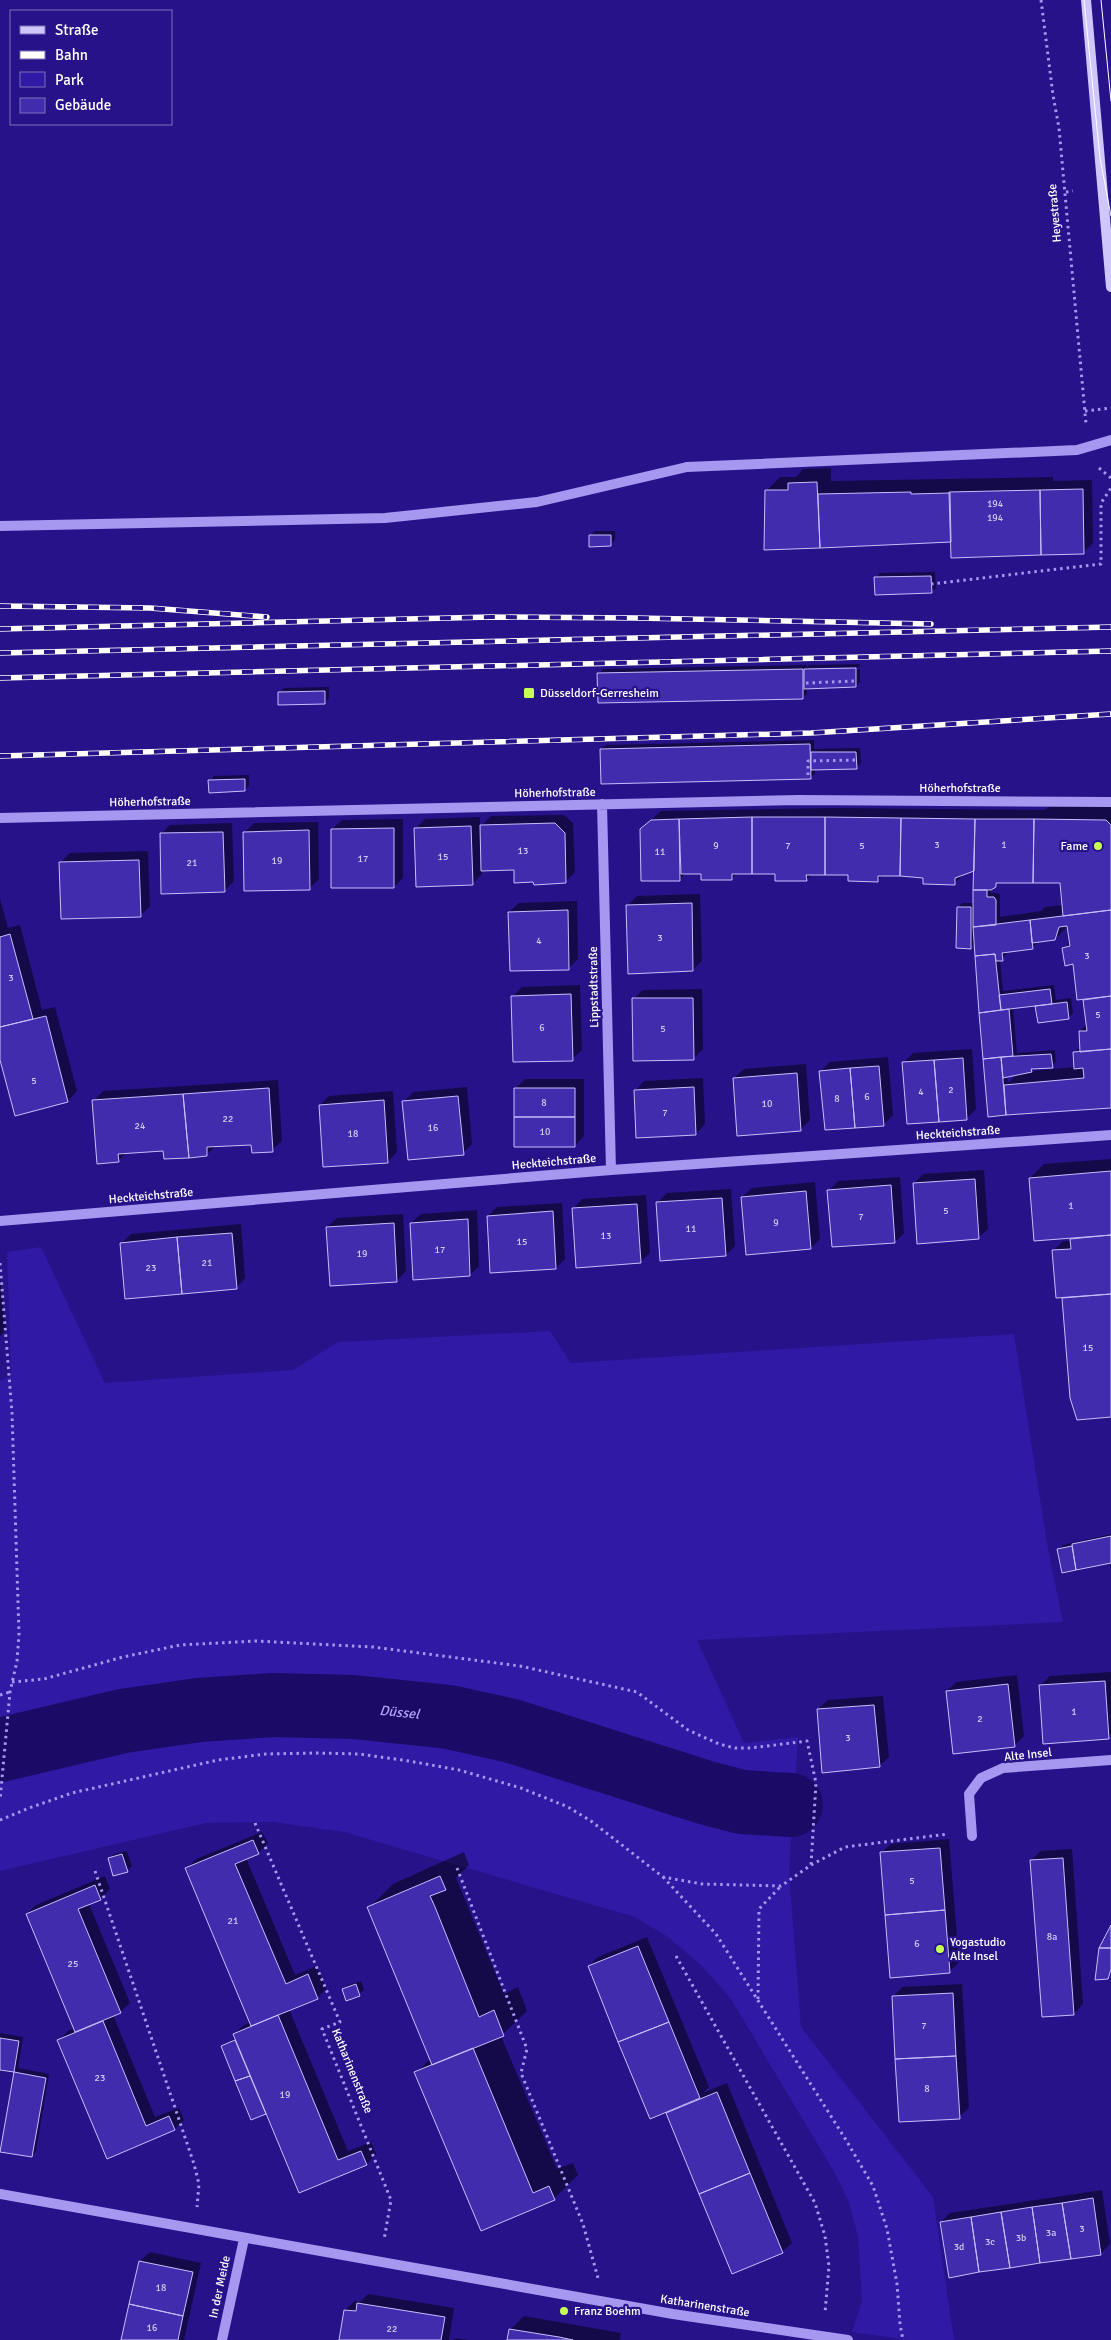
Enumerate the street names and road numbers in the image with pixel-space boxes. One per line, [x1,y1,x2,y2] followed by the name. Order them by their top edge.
[1045,183,1065,243] street label: Heyestraße
[919,781,1001,796] street label: Höherhofstraße
[514,785,596,801] street label: Höherhofstraße
[109,794,191,810] street label: Höherhofstraße
[586,946,602,1028] street label: Lippstadtstraße
[915,1123,1001,1143] street label: Heckteichstraße
[511,1151,597,1173] street label: Heckteichstraße
[108,1185,194,1207] street label: Heckteichstraße
[1003,1745,1053,1765] street label: Alte Insel
[328,2026,376,2116] street label: Katharinenstraße
[206,2254,234,2320] street label: In der Meide
[659,2292,751,2320] street label: Katharinenstraße

